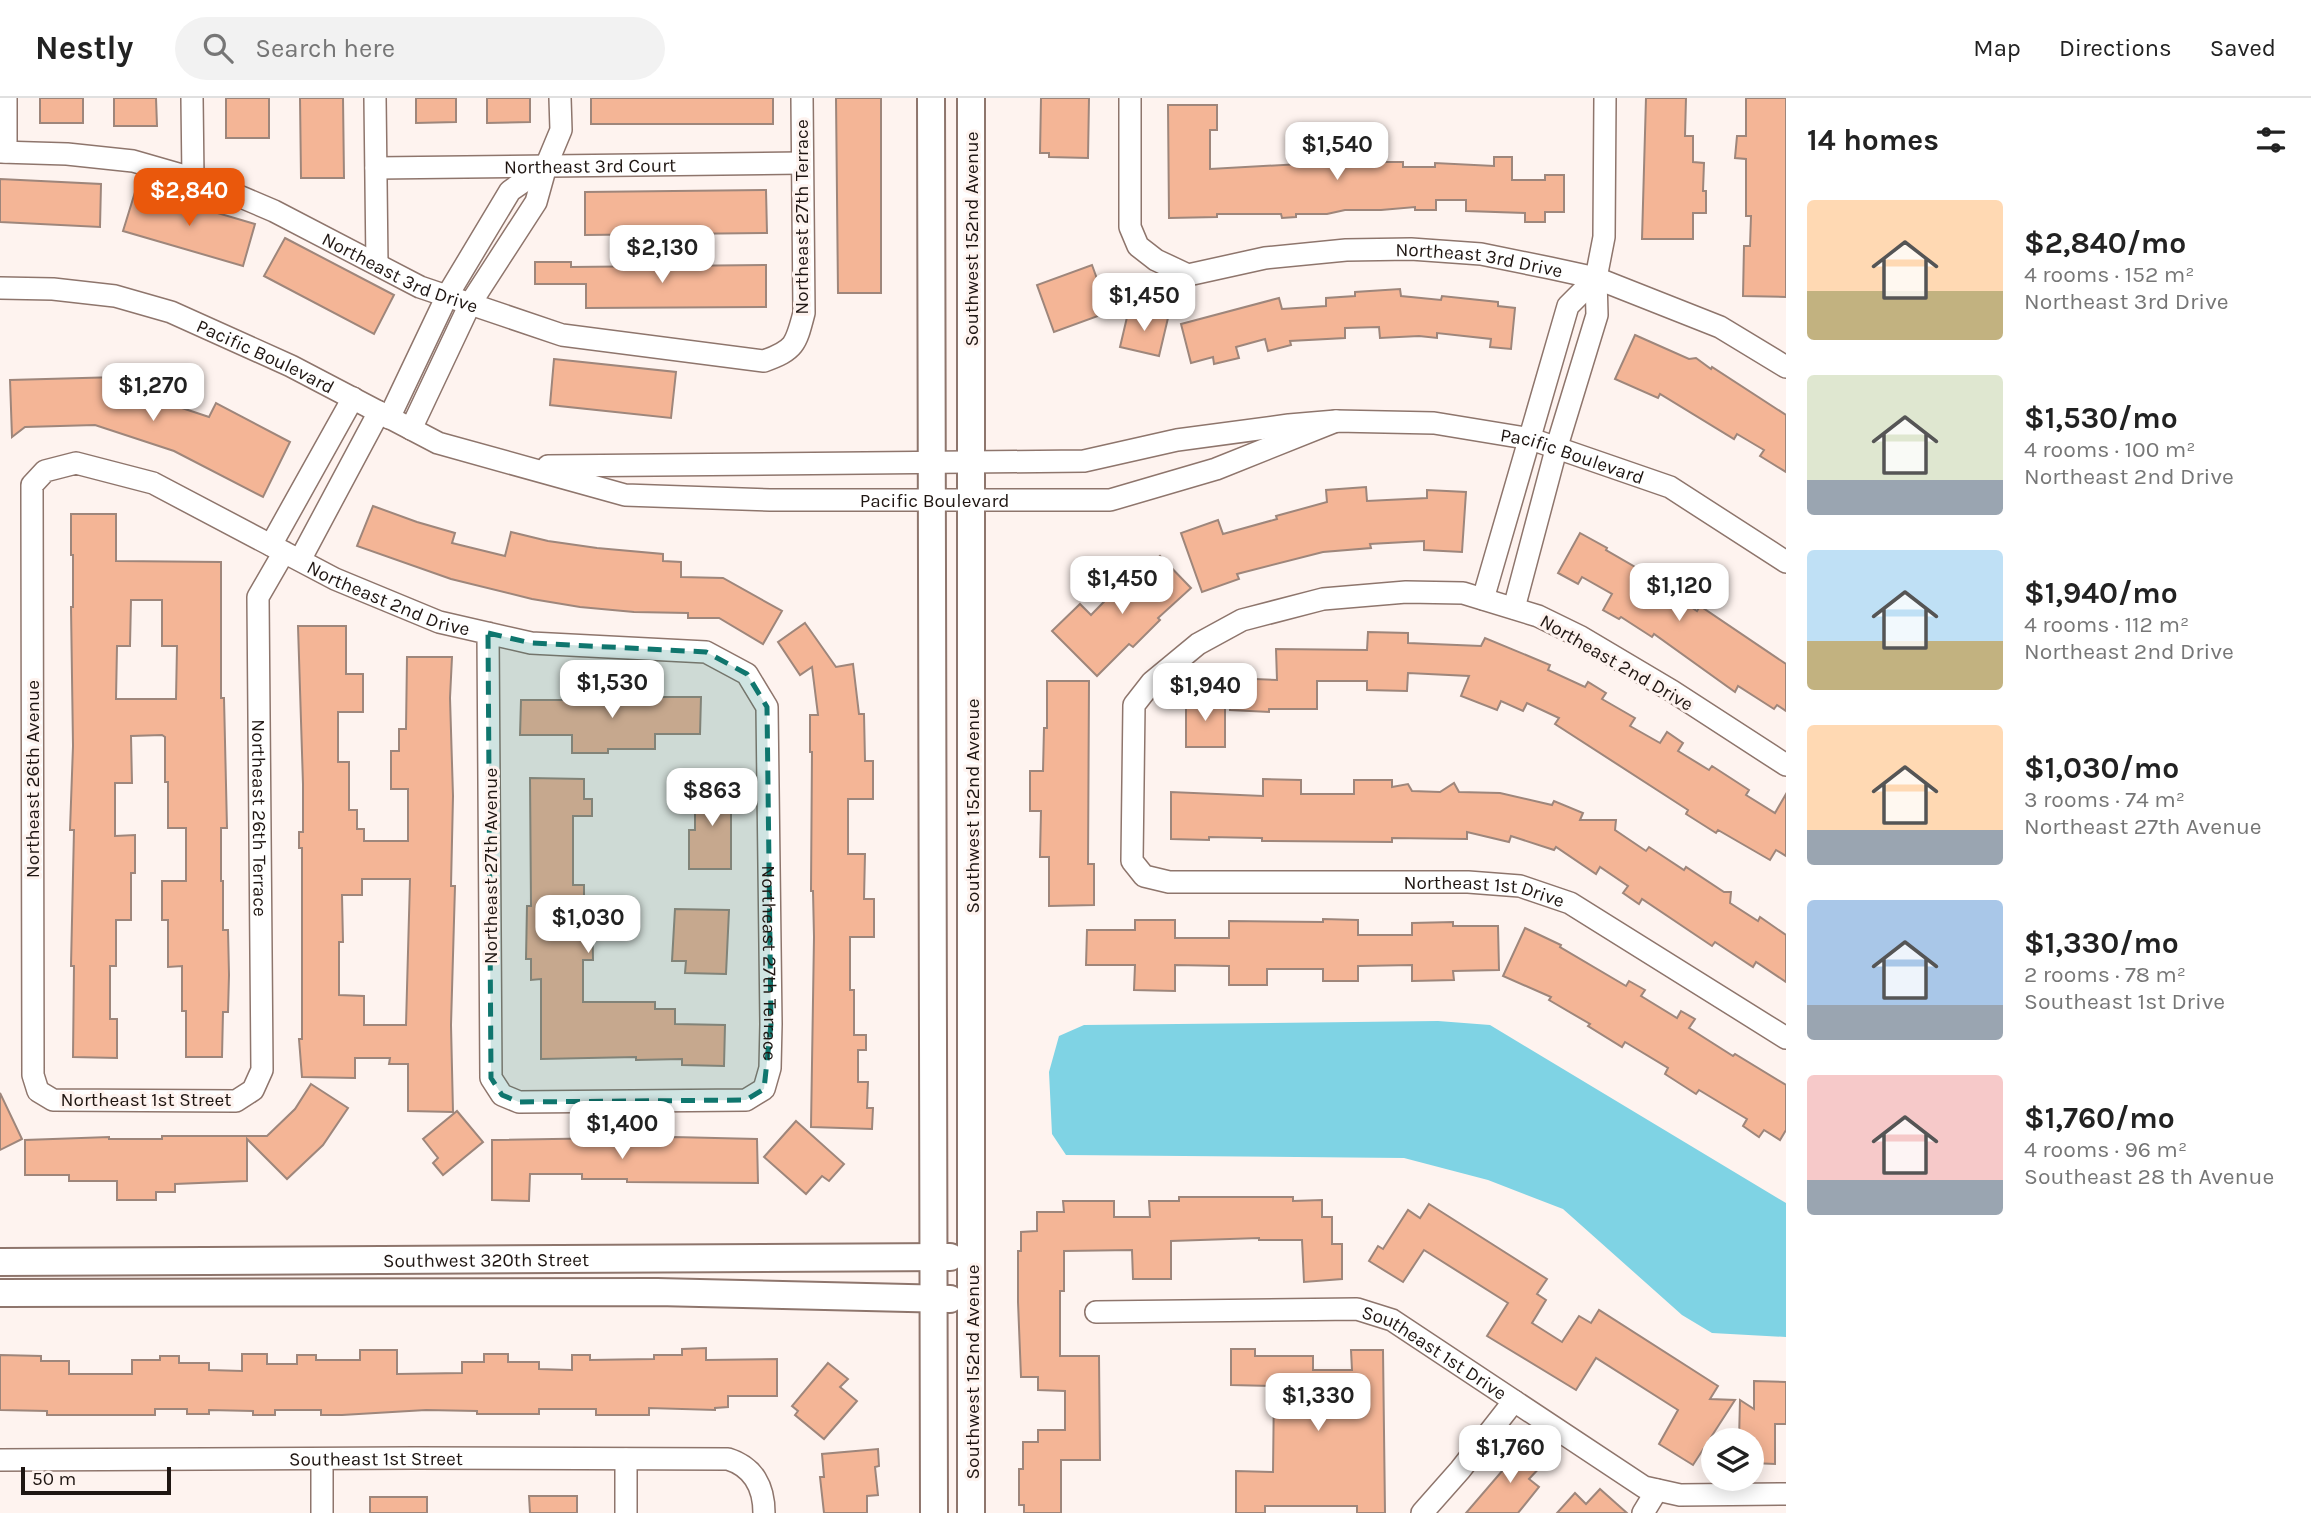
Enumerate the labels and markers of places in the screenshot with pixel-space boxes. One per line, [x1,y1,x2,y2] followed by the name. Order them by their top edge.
[1280,122,1394,182] pin: $1,540
[132,169,246,228] pin: $2,840
[605,226,719,285] pin: $2,130
[1087,274,1201,333] pin: $1,450
[96,364,210,423] pin: $1,270
[1065,556,1179,616] pin: $1,450
[1622,564,1736,623] pin: $1,120
[555,660,669,720] pin: $1,530
[1148,664,1262,723] pin: $1,940
[671,768,753,828] pin: $863
[531,896,645,955] pin: $1,030
[565,1102,679,1161] pin: $1,400
[1261,1374,1375,1433] pin: $1,330
[1453,1426,1567,1485] pin: $1,760

